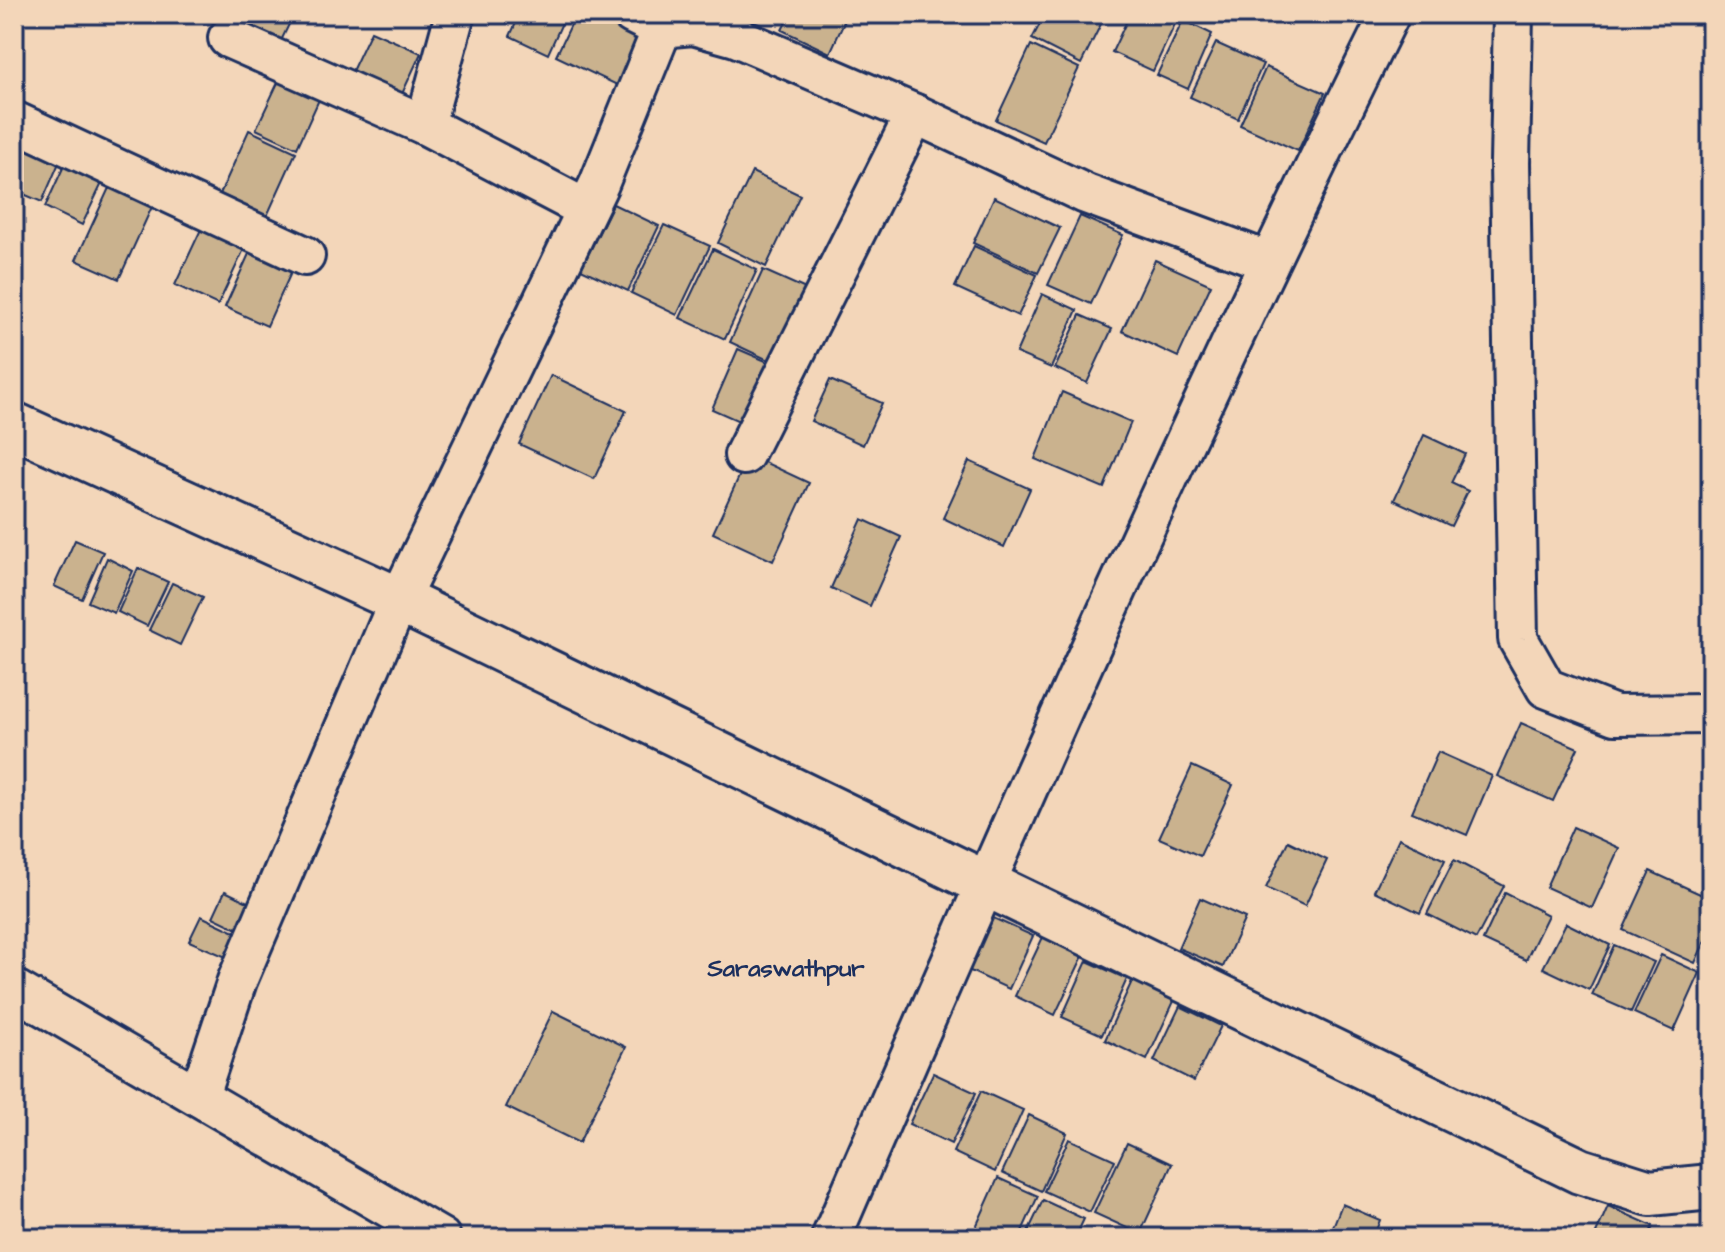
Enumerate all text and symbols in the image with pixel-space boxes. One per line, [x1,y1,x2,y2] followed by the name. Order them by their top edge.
[706,952,865,986] district label: Saraswathpur

